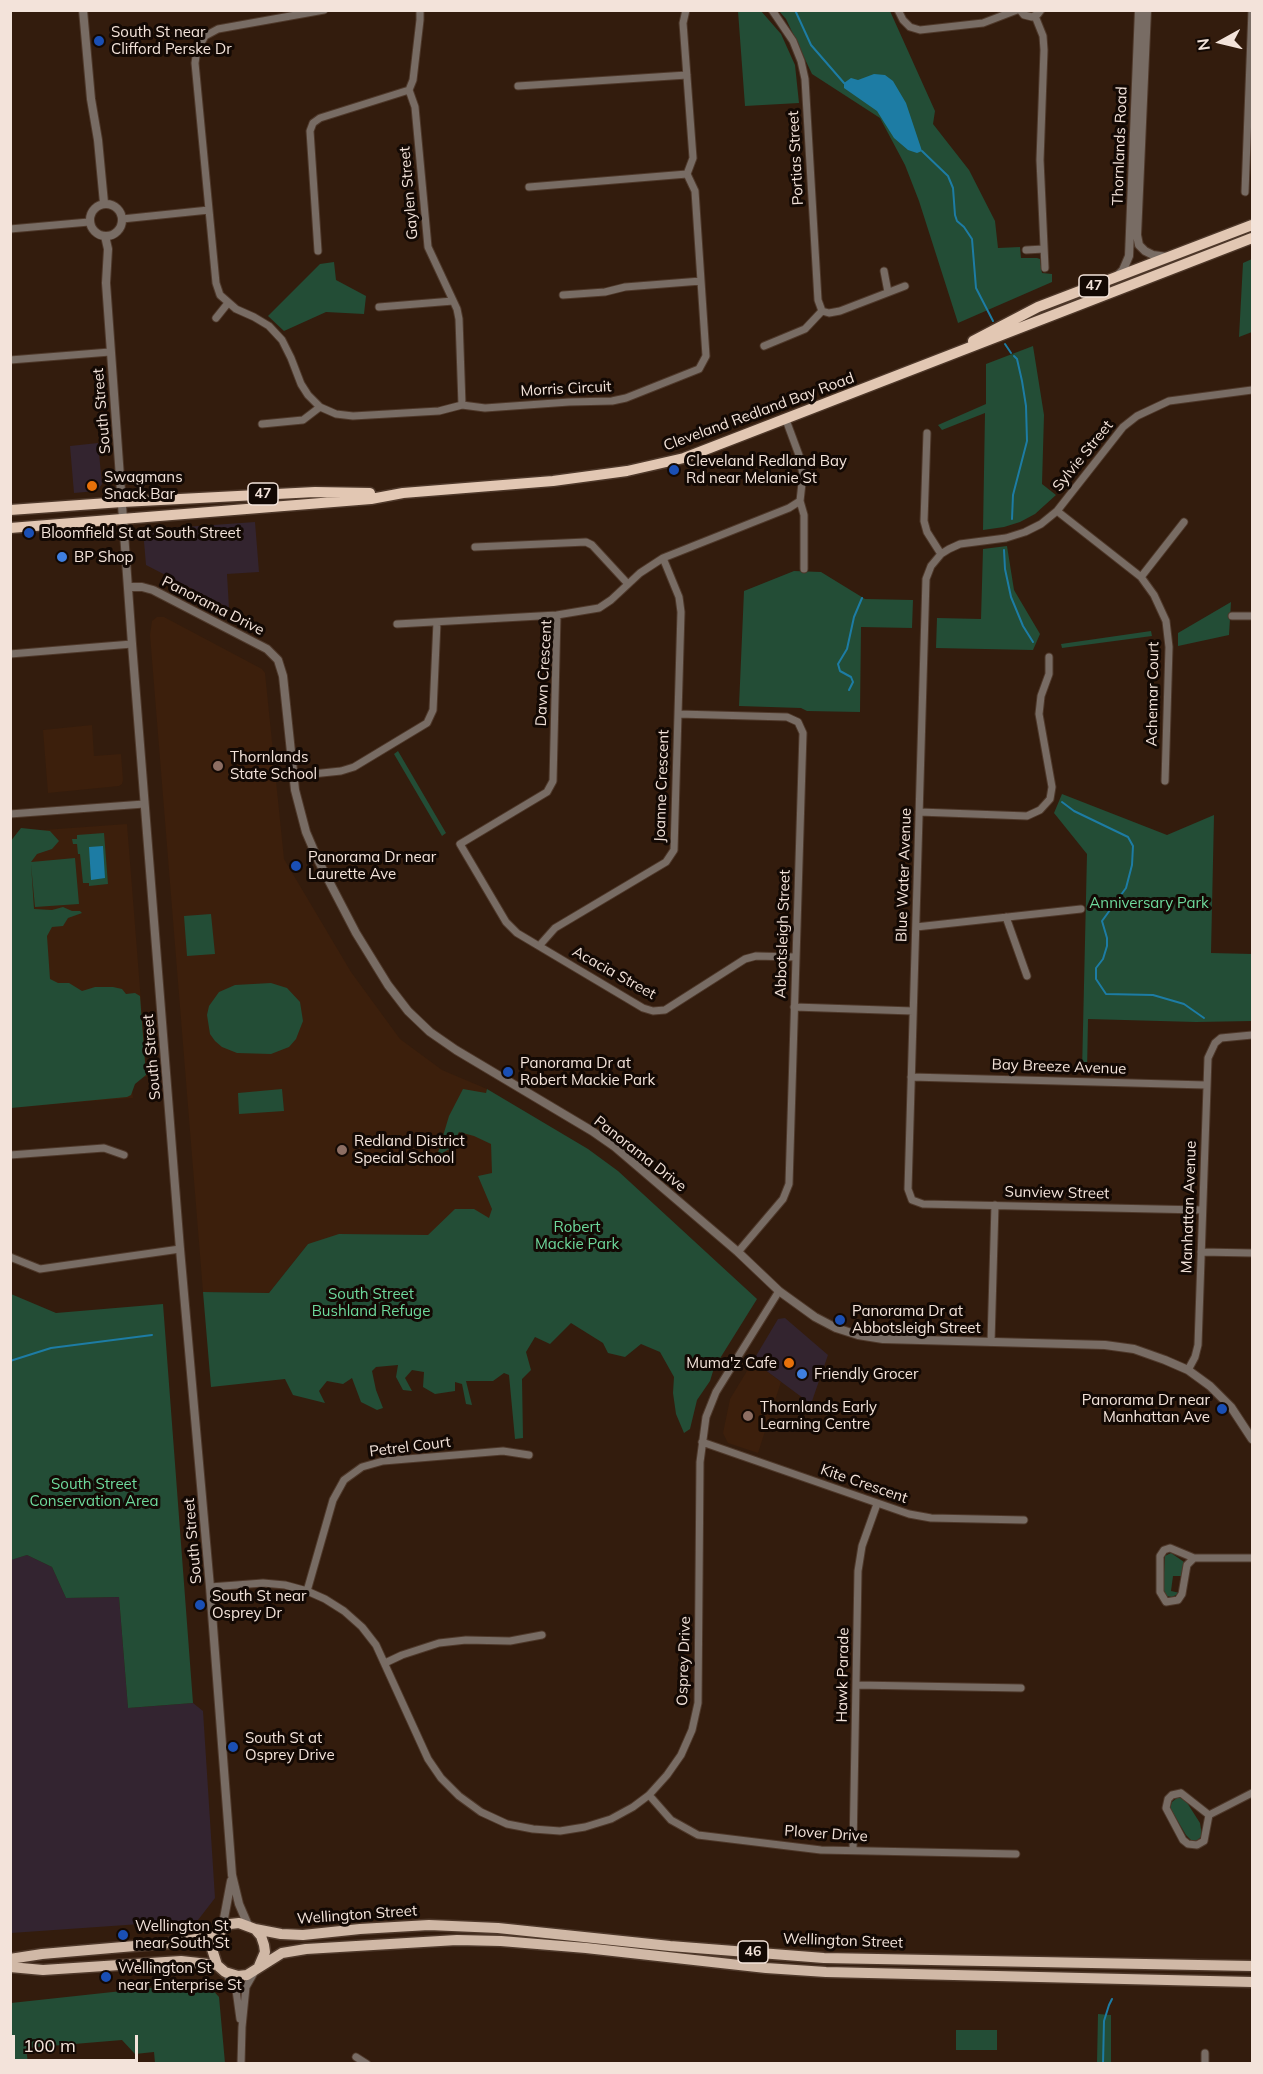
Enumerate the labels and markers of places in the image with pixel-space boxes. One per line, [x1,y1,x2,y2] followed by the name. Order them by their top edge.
[111,23,232,58] place label: South St near Clifford Perske Dr
[92,34,106,48] marker: South St near Clifford Perske Dr
[686,452,847,487] place label: Cleveland Redland Bay Rd near Melanie St
[667,463,681,477] marker: Cleveland Redland Bay Rd near Melanie St
[104,468,183,503] place label: Swagmans Snack Bar
[85,479,99,493] marker: Swagmans Snack Bar
[41,524,241,542] place label: Bloomfield St at South Street
[22,526,36,540] marker: Bloomfield St at South Street
[74,548,134,566] place label: BP Shop
[55,550,69,564] marker: BP Shop
[230,748,317,783] place label: Thornlands State School
[211,759,225,773] marker: Thornlands State School
[308,848,436,883] place label: Panorama Dr near Laurette Ave
[289,859,303,873] marker: Panorama Dr near Laurette Ave
[520,1054,655,1089] place label: Panorama Dr at Robert Mackie Park
[501,1065,515,1079] marker: Panorama Dr at Robert Mackie Park
[354,1132,465,1167] place label: Redland District Special School
[335,1143,349,1157] marker: Redland District Special School
[852,1302,981,1337] place label: Panorama Dr at Abbotsleigh Street
[833,1313,847,1327] marker: Panorama Dr at Abbotsleigh Street
[686,1354,777,1372] place label: Muma'z Cafe
[782,1356,796,1370] marker: Muma'z Cafe
[814,1365,918,1383] place label: Friendly Grocer
[795,1367,809,1381] marker: Friendly Grocer
[1082,1391,1210,1426] place label: Panorama Dr near Manhattan Ave
[760,1398,877,1433] place label: Thornlands Early Learning Centre
[1215,1402,1229,1416] marker: Panorama Dr near Manhattan Ave
[741,1409,755,1423] marker: Thornlands Early Learning Centre
[212,1587,306,1622] place label: South St near Osprey Dr
[193,1598,207,1612] marker: South St near Osprey Dr
[245,1729,335,1764] place label: South St at Osprey Drive
[226,1740,240,1754] marker: South St at Osprey Drive
[135,1917,229,1952] place label: Wellington St near South St
[116,1928,130,1942] marker: Wellington St near South St
[118,1959,242,1994] place label: Wellington St near Enterprise St
[99,1970,113,1984] marker: Wellington St near Enterprise St

